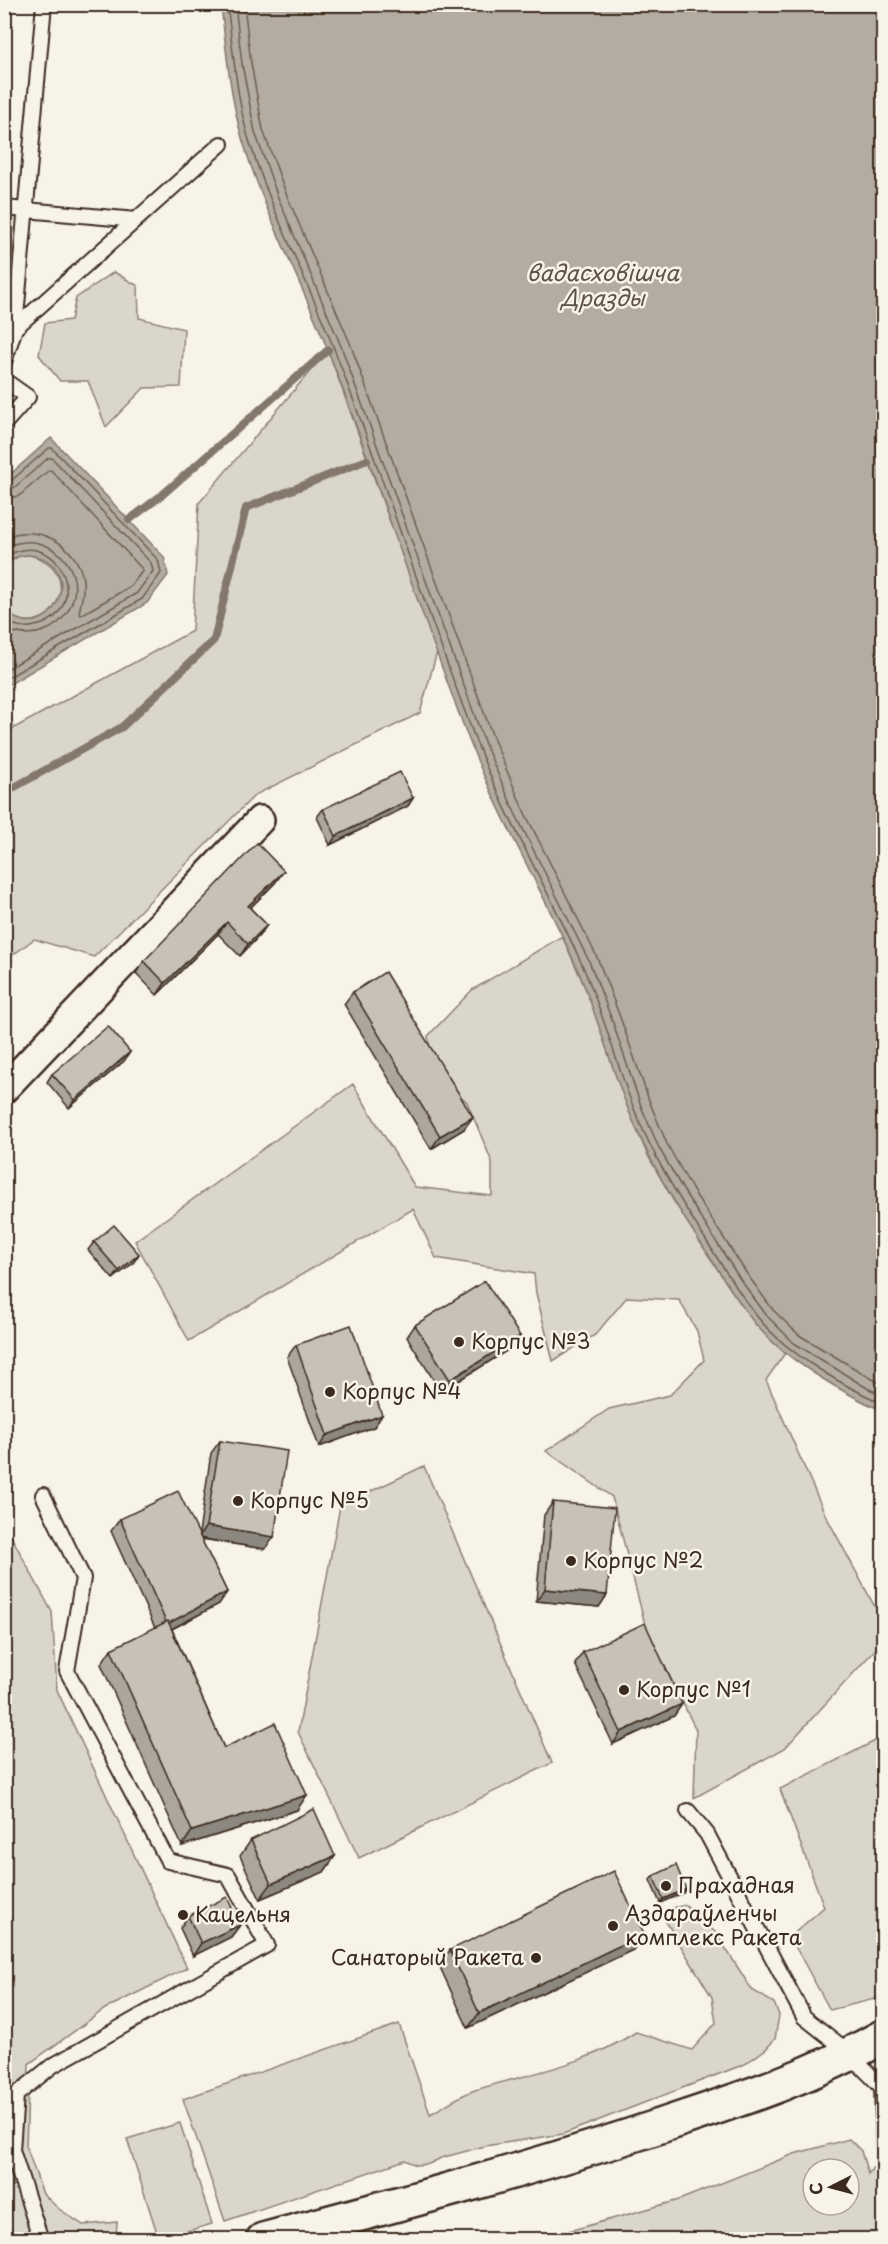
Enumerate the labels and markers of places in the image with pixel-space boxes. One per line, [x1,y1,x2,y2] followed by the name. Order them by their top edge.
[471,1324,590,1356] place label: Корпус №3
[452,1335,466,1349] marker: Корпус №3
[342,1374,461,1406] place label: Корпус №4
[323,1385,337,1399] marker: Корпус №4
[250,1483,369,1515] place label: Корпус №5
[231,1494,245,1508] marker: Корпус №5
[583,1543,703,1575] place label: Корпус №2
[564,1554,578,1568] marker: Корпус №2
[636,1672,751,1704] place label: Корпус №1
[617,1683,631,1697] marker: Корпус №1
[678,1868,795,1900] place label: Прахадная
[659,1879,673,1893] marker: Прахадная
[625,1896,802,1952] place label: Аздараўленчы комплекс Ракета
[195,1897,291,1929] place label: Кацельня
[176,1908,190,1922] marker: Кацельня
[606,1919,620,1933] marker: Аздараўленчы комплекс Ракета
[331,1940,524,1972] place label: Санаторый Ракета
[529,1951,543,1965] marker: Санаторый Ракета

